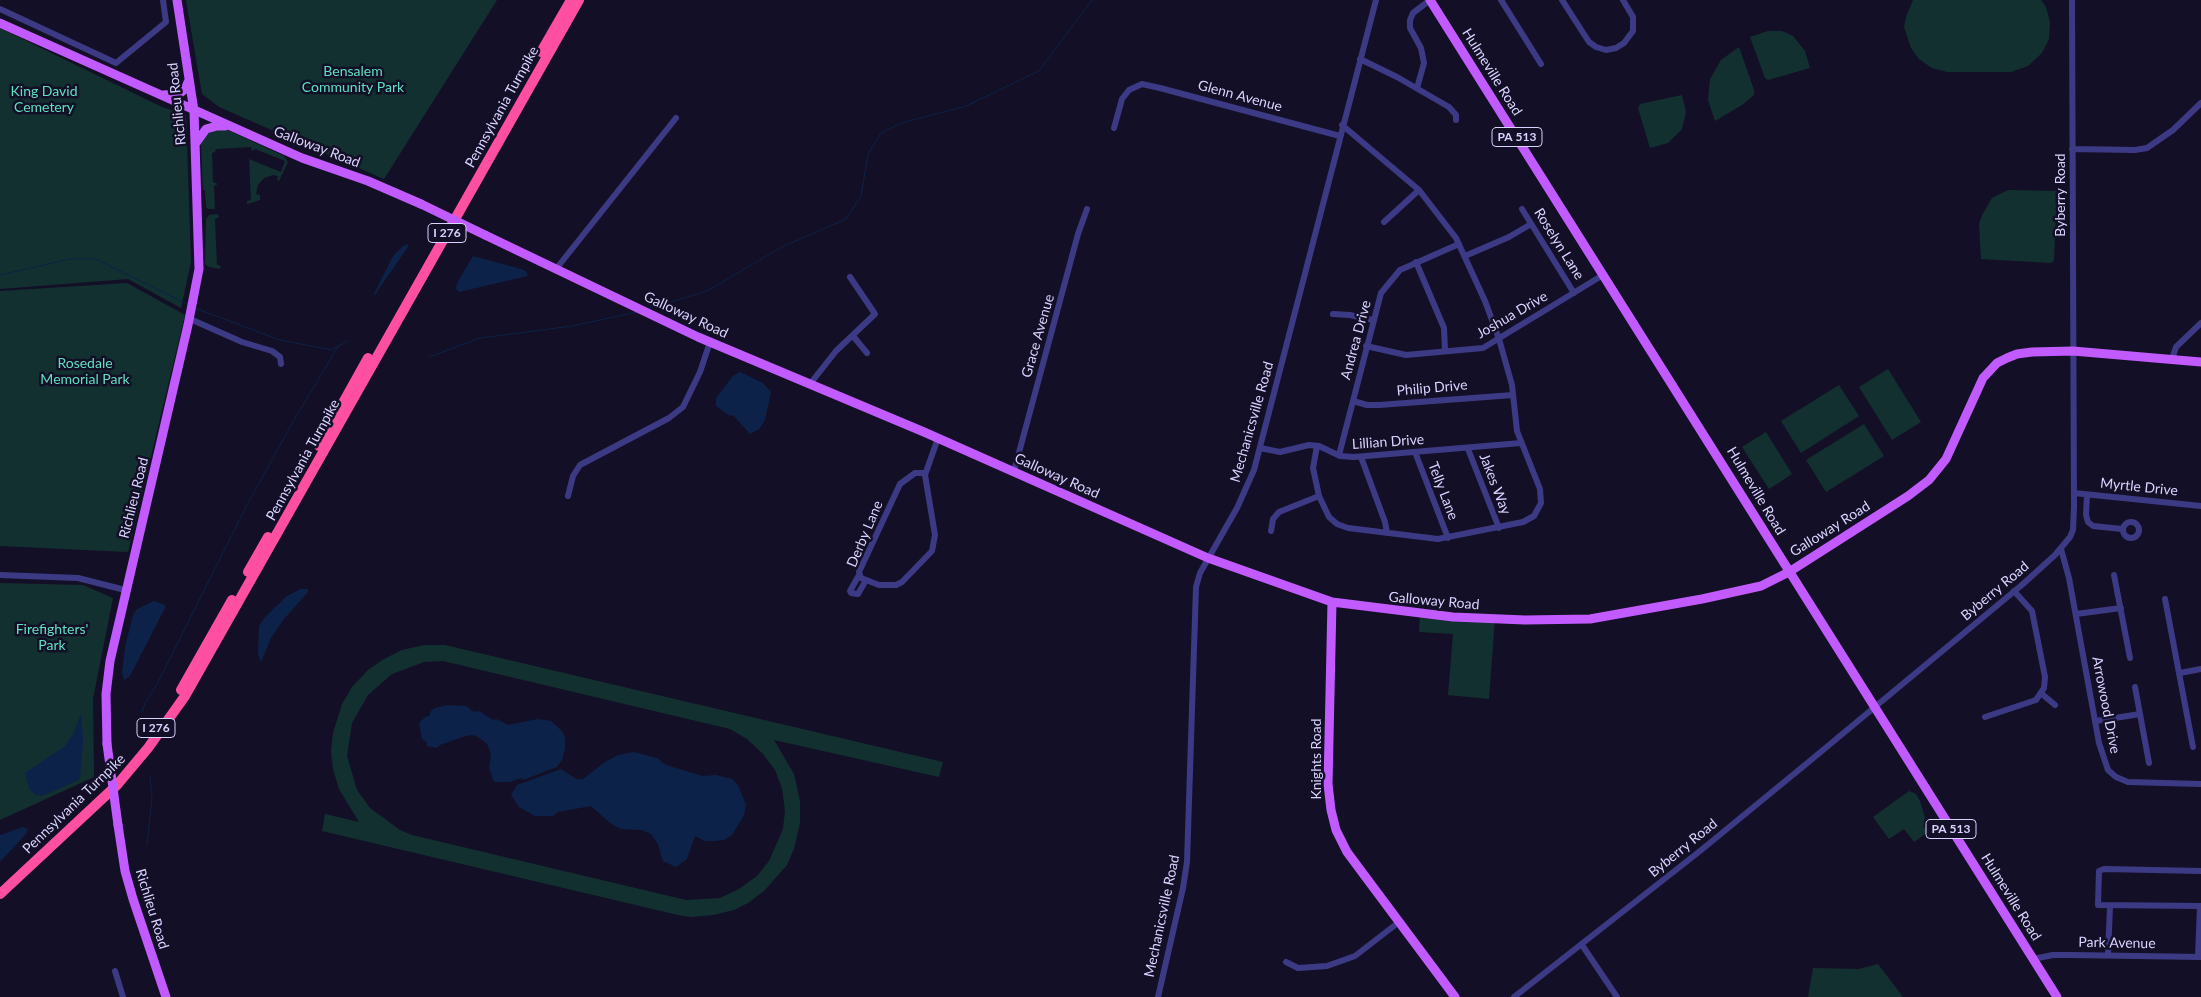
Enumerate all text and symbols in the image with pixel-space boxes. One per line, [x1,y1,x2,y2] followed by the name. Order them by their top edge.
[1458,25,1526,119] street label: Hulmeville Road
[462,43,542,171] street label: Pennsylvania Turnpike
[164,62,190,146] street label: Richlieu Road
[302,63,404,95] park label: Bensalem Community Park
[1196,77,1284,115] street label: Glenn Avenue
[10,83,78,115] park label: King David Cemetery
[271,123,363,171] street label: Galloway Road
[1492,128,1542,146] road number: PA 513
[2052,153,2068,237] street label: Byberry Road
[1530,205,1588,283] street label: Roselyn Lane
[428,224,466,242] road number: I 276
[641,288,731,342] street label: Galloway Road
[1474,288,1550,342] street label: Joshua Drive
[1018,292,1058,380] street label: Grace Avenue
[1337,299,1375,381] street label: Andrea Drive
[40,355,130,388] park label: Rosedale Memorial Park
[1227,360,1277,484] street label: Mechanicsville Road
[1396,377,1468,399] street label: Philip Drive
[263,396,343,524] street label: Pennsylvania Turnpike
[1351,431,1425,453] street label: Lillian Drive
[1723,444,1789,538] street label: Hulmeville Road
[1012,450,1102,502] street label: Galloway Road
[1476,451,1514,517] street label: Jakes Way
[116,456,152,540] street label: Richlieu Road
[1424,460,1462,522] street label: Telly Lane
[2099,475,2179,499] street label: Myrtle Drive
[843,498,887,570] street label: Derby Lane
[1787,498,1873,560] street label: Galloway Road
[1958,558,2032,624] street label: Byberry Road
[1388,589,1480,613] street label: Galloway Road
[16,621,88,654] park label: Firefighters' Park
[2088,655,2124,755] street label: Arrowood Drive
[137,718,175,738] road number: I 276
[1308,718,1324,800] street label: Knights Road
[19,751,129,857] street label: Pennsylvania Turnpike
[1645,815,1721,881] street label: Byberry Road
[1926,820,1976,839] road number: PA 513
[1977,850,2045,944] street label: Hulmeville Road
[1141,853,1183,979] street label: Mechanicsville Road
[132,867,172,951] street label: Richlieu Road
[2078,934,2156,952] street label: Park Avenue

